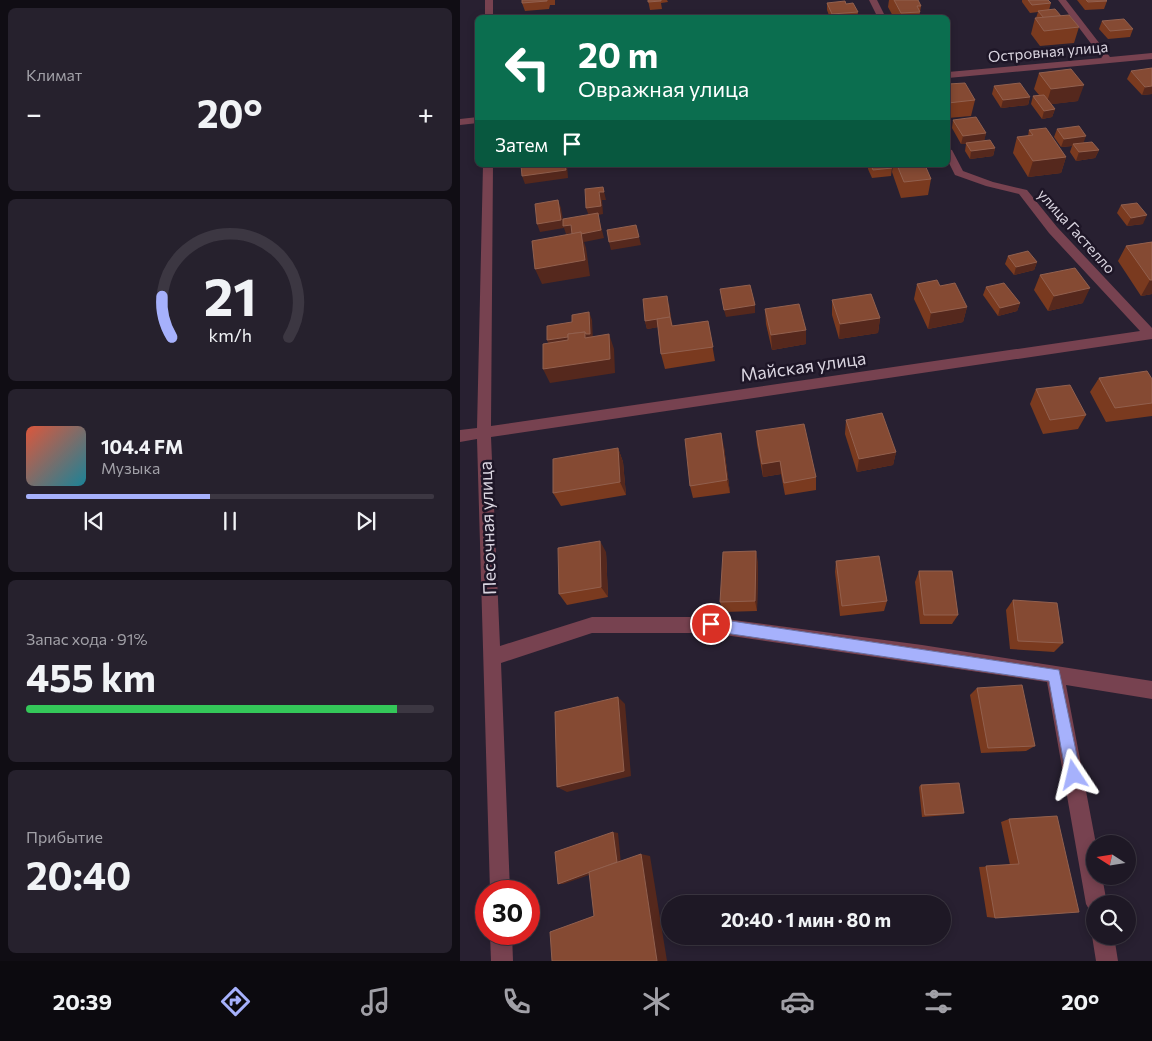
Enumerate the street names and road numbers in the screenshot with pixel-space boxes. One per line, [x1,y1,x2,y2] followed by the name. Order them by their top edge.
[987,37,1109,65] street label: Островная улица
[1034,185,1120,277] street label: улица Гастелло
[739,346,867,386] street label: Майская улица
[474,461,500,595] street label: Песочная улица

